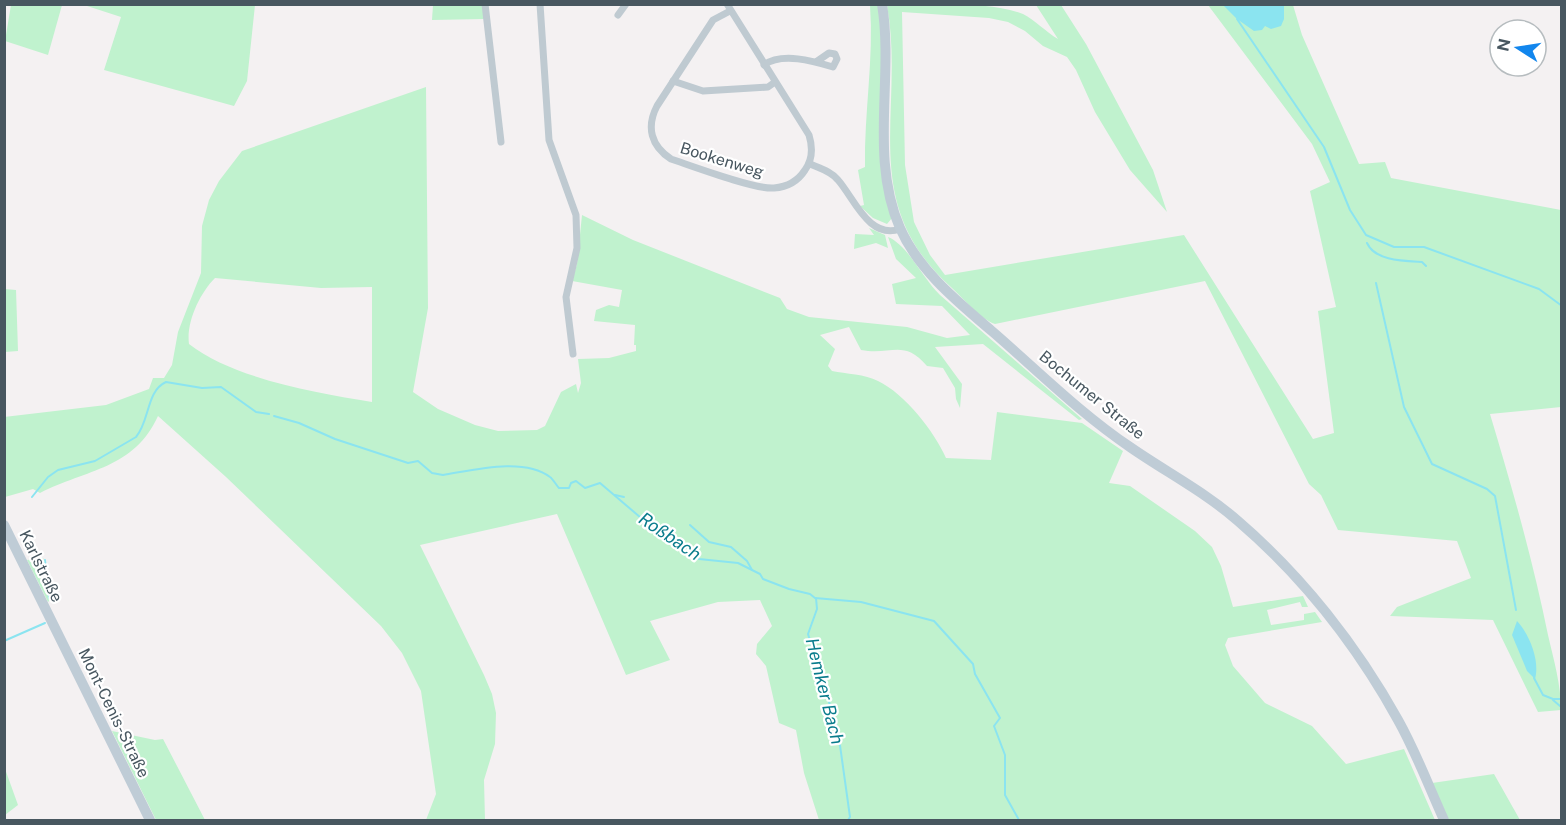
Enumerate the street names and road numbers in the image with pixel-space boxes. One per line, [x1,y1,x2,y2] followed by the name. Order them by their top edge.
[678,138,766,182] street label: Bookenweg
[1035,347,1149,443] street label: Bochumer Straße
[15,527,67,605] street label: Karlstraße
[74,645,154,781] street label: Mont-Cenis-Straße

